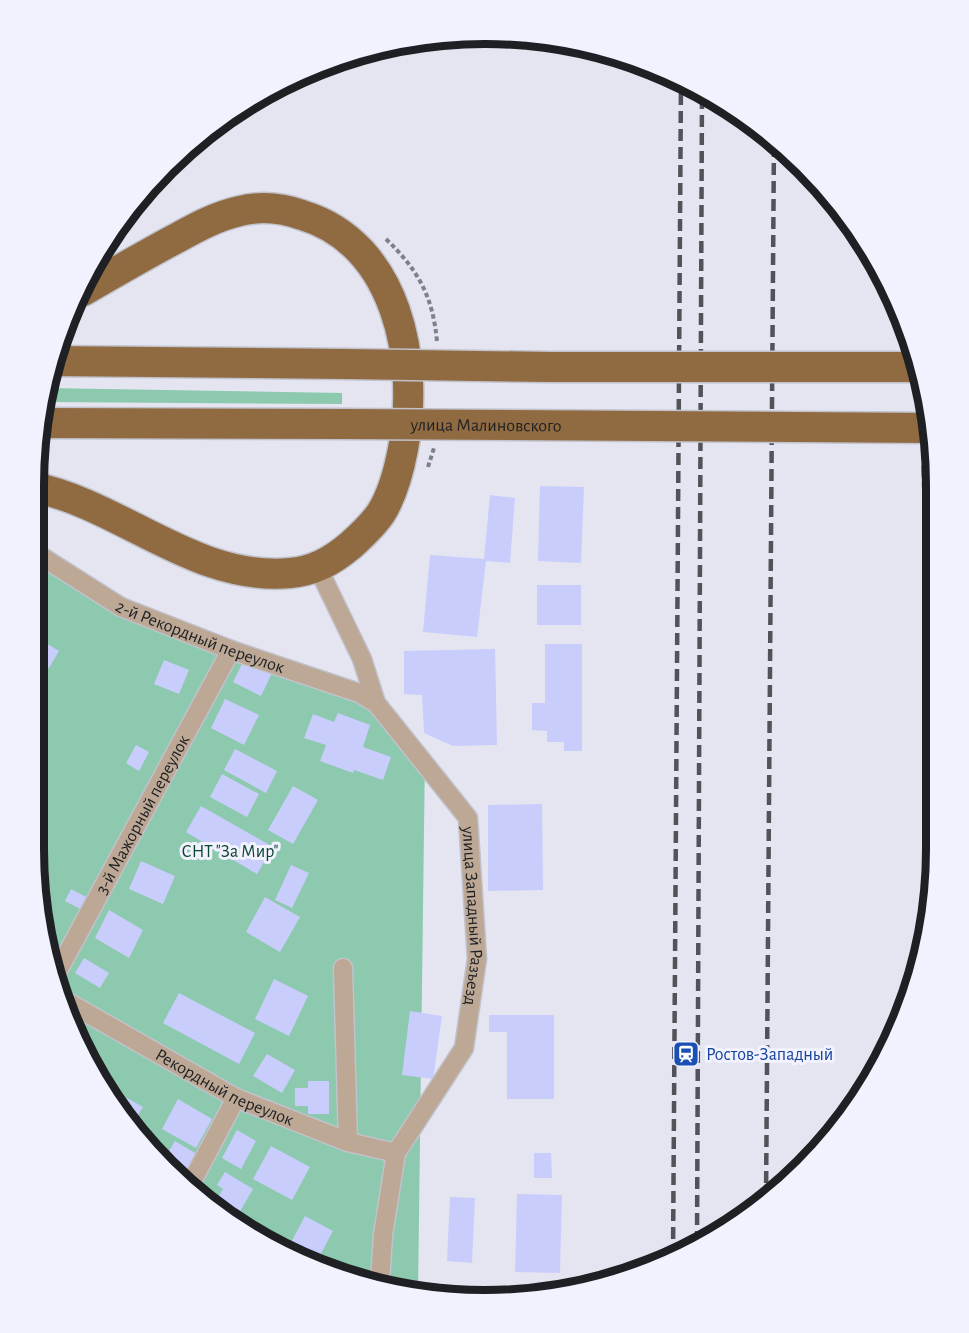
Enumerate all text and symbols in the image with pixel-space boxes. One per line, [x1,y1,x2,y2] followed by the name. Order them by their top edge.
[409,416,562,435] street label: улица Малиновского
[112,598,287,677] street label: 2-й Рекордный переулок
[93,732,194,897] street label: 3-й Мажорный переулок
[458,825,485,1007] street label: улица Западный Разъезд
[182,843,278,861] park label: СНТ "За Мир"
[671,1039,701,1069] station icon: Ростов-Западный
[152,1046,297,1130] street label: Рекордный переулок
[706,1046,833,1064] place label: Ростов-Западный

